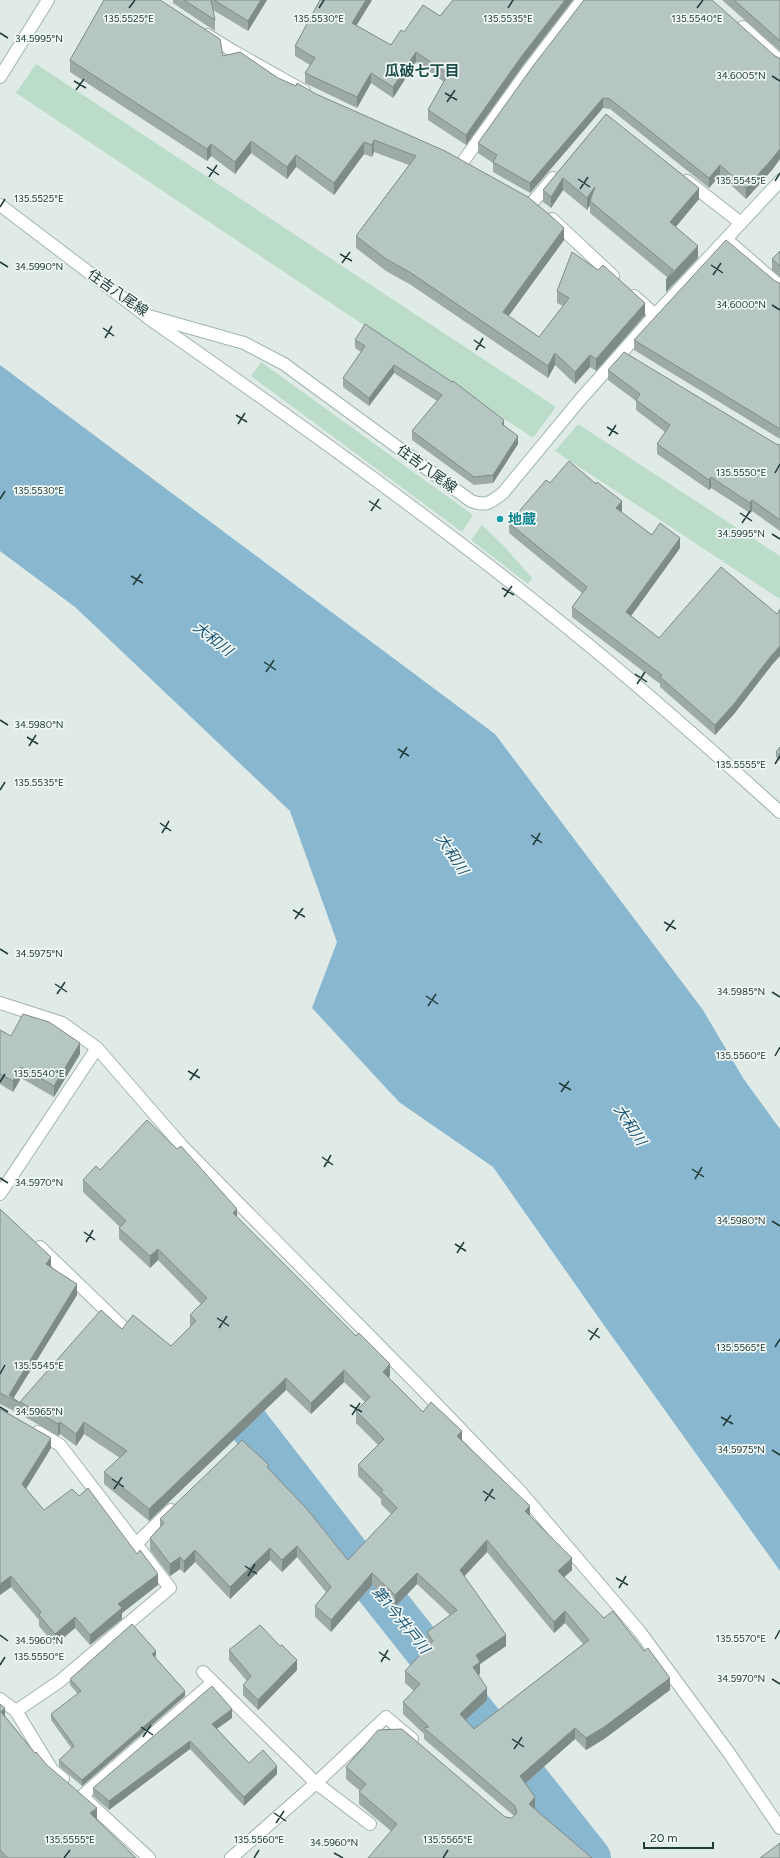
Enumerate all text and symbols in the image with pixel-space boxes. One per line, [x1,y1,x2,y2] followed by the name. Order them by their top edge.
[104,12,154,25] text: 135.5525°E
[294,12,344,25] text: 135.5530°E
[483,12,533,25] text: 135.5535°E
[671,12,723,25] text: 135.5540°E
[15,32,63,45] text: 34.5995°N
[384,62,460,80] district label: 瓜破七丁目
[716,69,766,82] text: 34.6005°N
[716,174,766,187] text: 135.5545°E
[14,192,64,205] text: 135.5525°E
[15,260,63,273] text: 34.5990°N
[84,266,152,320] street label: 住吉八尾線
[716,298,766,311] text: 34.6000°N
[394,442,460,496] street label: 住吉八尾線
[716,466,766,479] text: 135.5550°E
[14,484,64,497] text: 135.5530°E
[508,511,536,528] place label: 地蔵
[495,514,505,524] marker: 地蔵
[717,527,765,540] text: 34.5995°N
[190,618,238,661] water label: 大和川
[14,718,64,731] text: 34.5980°N
[716,758,766,771] text: 135.5555°E
[14,776,64,789] text: 135.5535°E
[432,830,473,879] water label: 大和川
[15,947,63,960] text: 34.5975°N
[717,985,765,998] text: 34.5985°N
[716,1049,766,1062] text: 135.5560°E
[13,1067,65,1080] text: 135.5540°E
[610,1101,651,1150] water label: 大和川
[15,1176,63,1189] text: 34.5970°N
[716,1214,766,1227] text: 34.5980°N
[716,1341,766,1354] text: 135.5565°E
[14,1359,64,1372] text: 135.5545°E
[15,1405,63,1418] text: 34.5965°N
[717,1443,765,1456] text: 34.5975°N
[368,1583,435,1659] water label: 第1今井戸川
[716,1632,766,1645] text: 135.5570°E
[15,1634,63,1647] text: 34.5960°N
[14,1650,64,1663] text: 135.5550°E
[717,1672,765,1685] text: 34.5970°N
[644,1824,713,1850] scale bar
[650,1831,678,1845] text: 20 m
[45,1833,95,1846] text: 135.5555°E
[234,1833,284,1846] text: 135.5560°E
[423,1833,473,1846] text: 135.5565°E
[310,1836,358,1849] text: 34.5960°N

